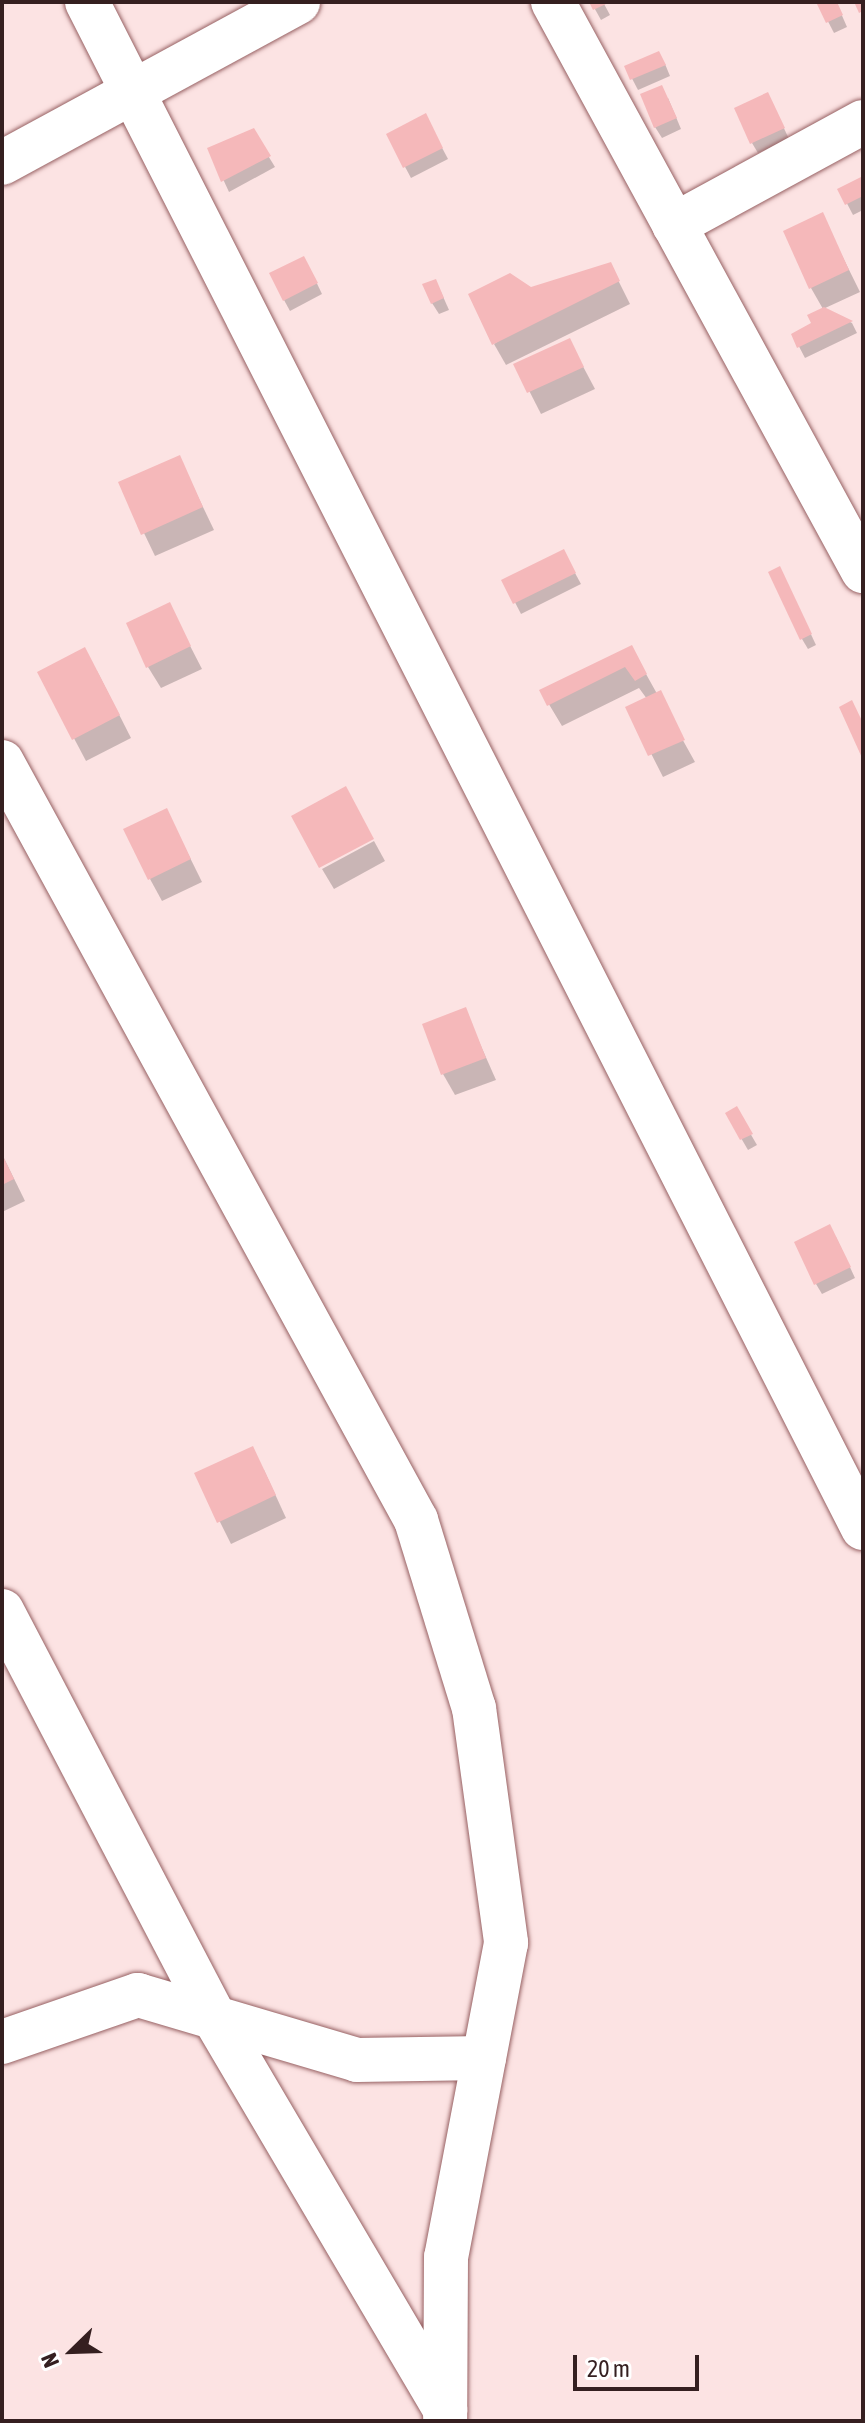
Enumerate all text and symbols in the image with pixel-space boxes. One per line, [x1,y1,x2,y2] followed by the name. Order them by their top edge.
[32,2311,112,2391] north arrow
[577,2339,703,2389] scale bar
[35,2349,64,2371] text: N
[587,2355,630,2382] text: 20 m

